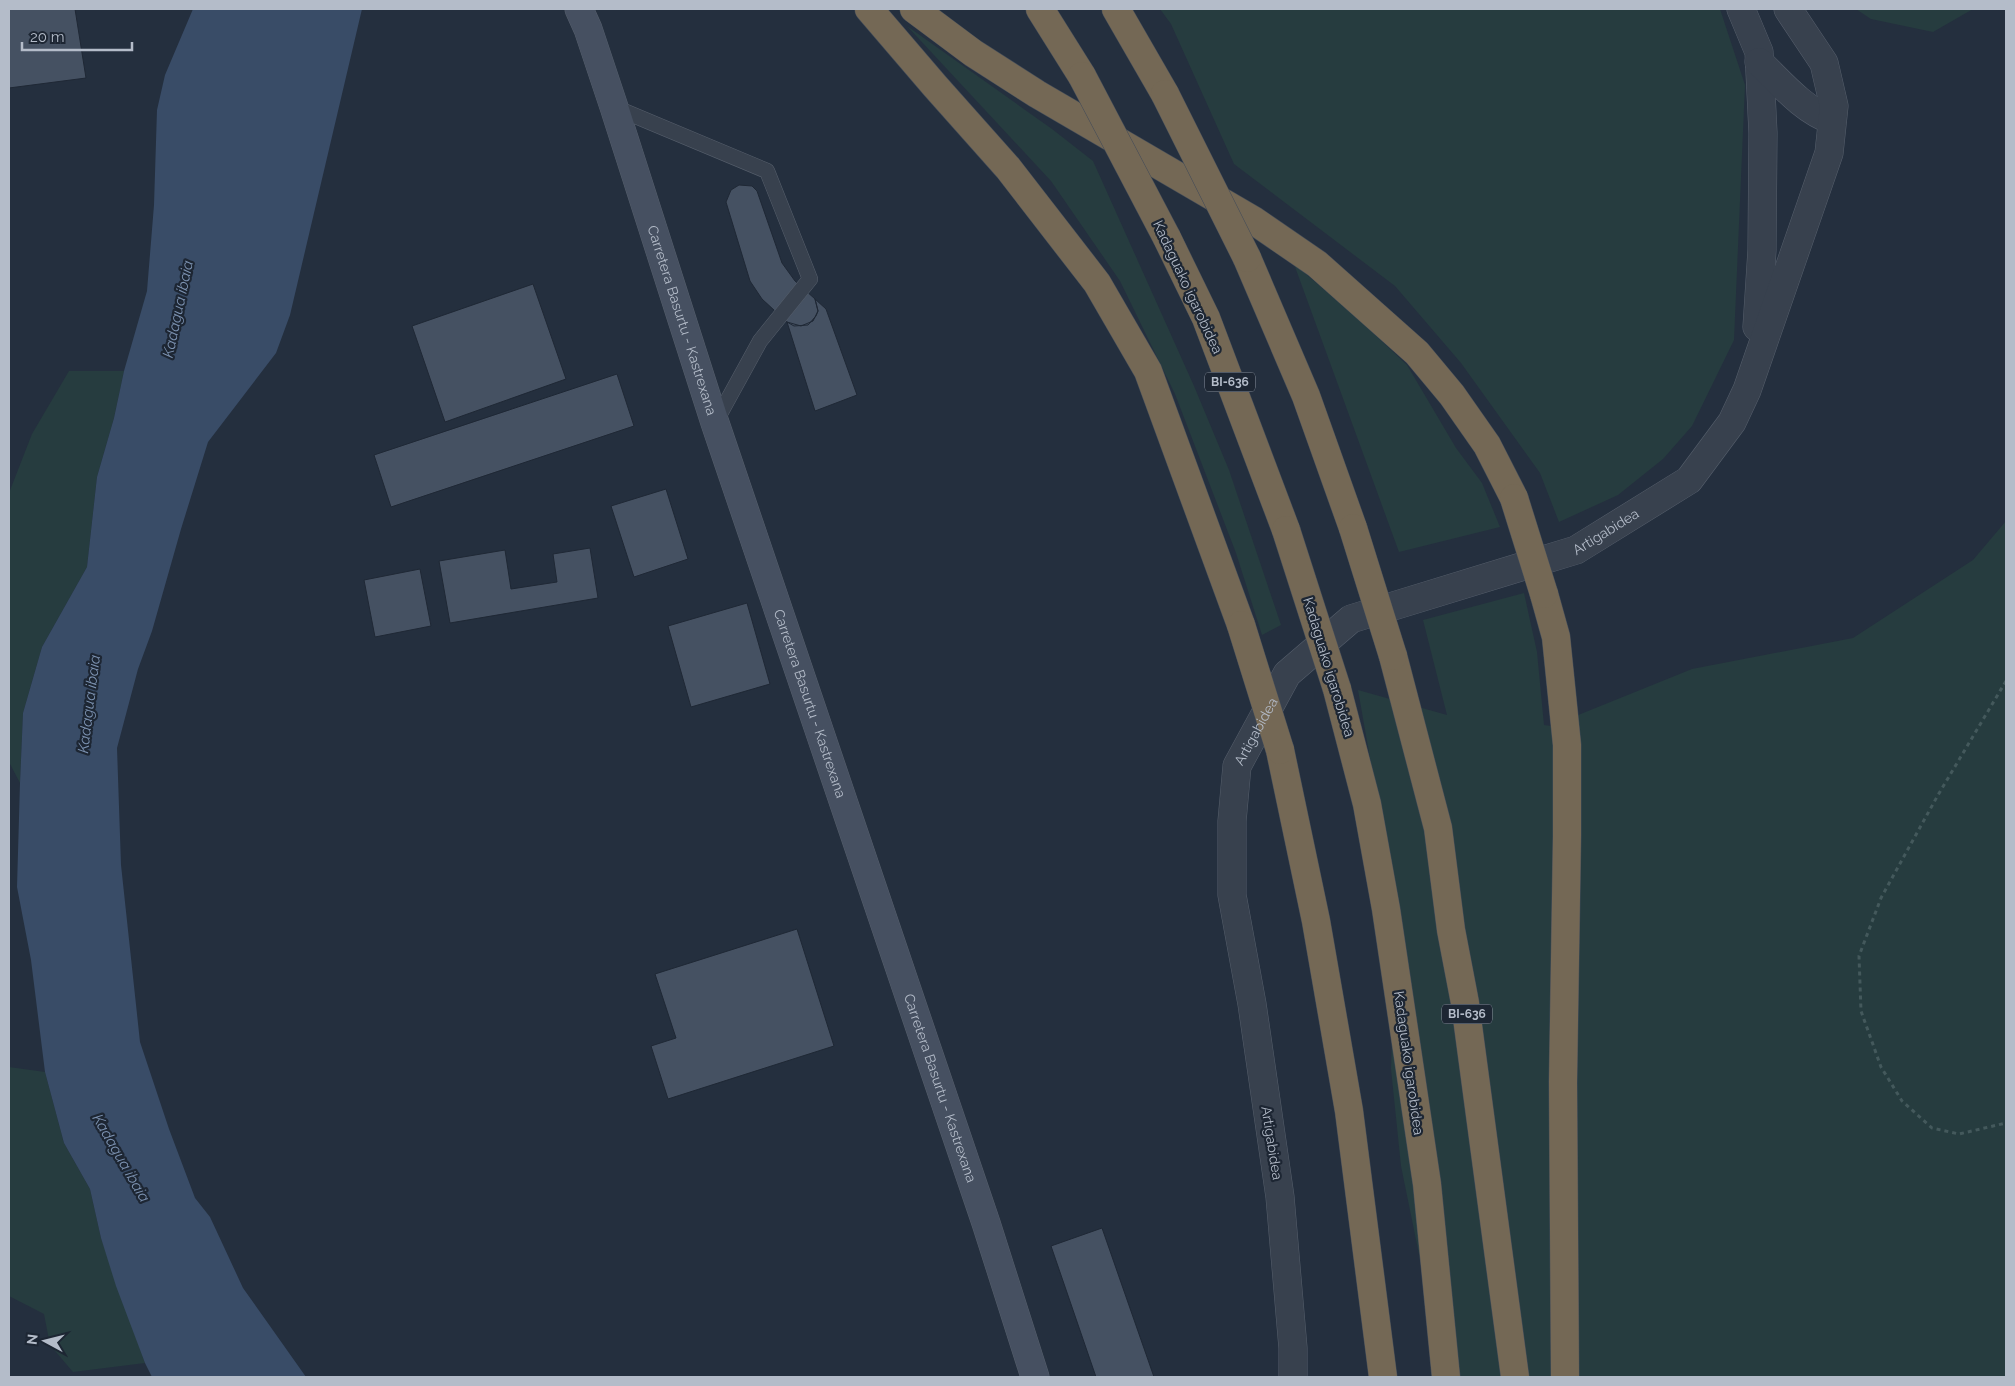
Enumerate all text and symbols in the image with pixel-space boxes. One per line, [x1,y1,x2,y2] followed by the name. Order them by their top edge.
[22,20,132,52] scale bar
[30,28,65,46] text: 20 m
[1150,218,1226,356] street label: Kadaguako igarobidea
[644,223,720,417] street label: Carretera Basurtu - Kastrexana
[159,259,197,359] water label: Kadagua ibaia
[1205,372,1255,392] road number: BI-636
[1570,505,1642,558] street label: Artigabidea
[1300,595,1358,739] street label: Kadaguako igarobidea
[771,607,849,800] street label: Carretera Basurtu - Kastrexana
[74,654,104,754] water label: Kadagua ibaia
[1231,695,1281,768] street label: Artigabidea
[1391,990,1427,1136] street label: Kadaguako igarobidea
[901,992,980,1184] street label: Carretera Basurtu - Kastrexana
[1442,1004,1492,1024] road number: BI-636
[1258,1105,1286,1181] street label: Artigabidea
[88,1111,154,1205] water label: Kadagua ibaia
[20,1316,70,1366] north arrow
[24,1333,41,1346] text: N

